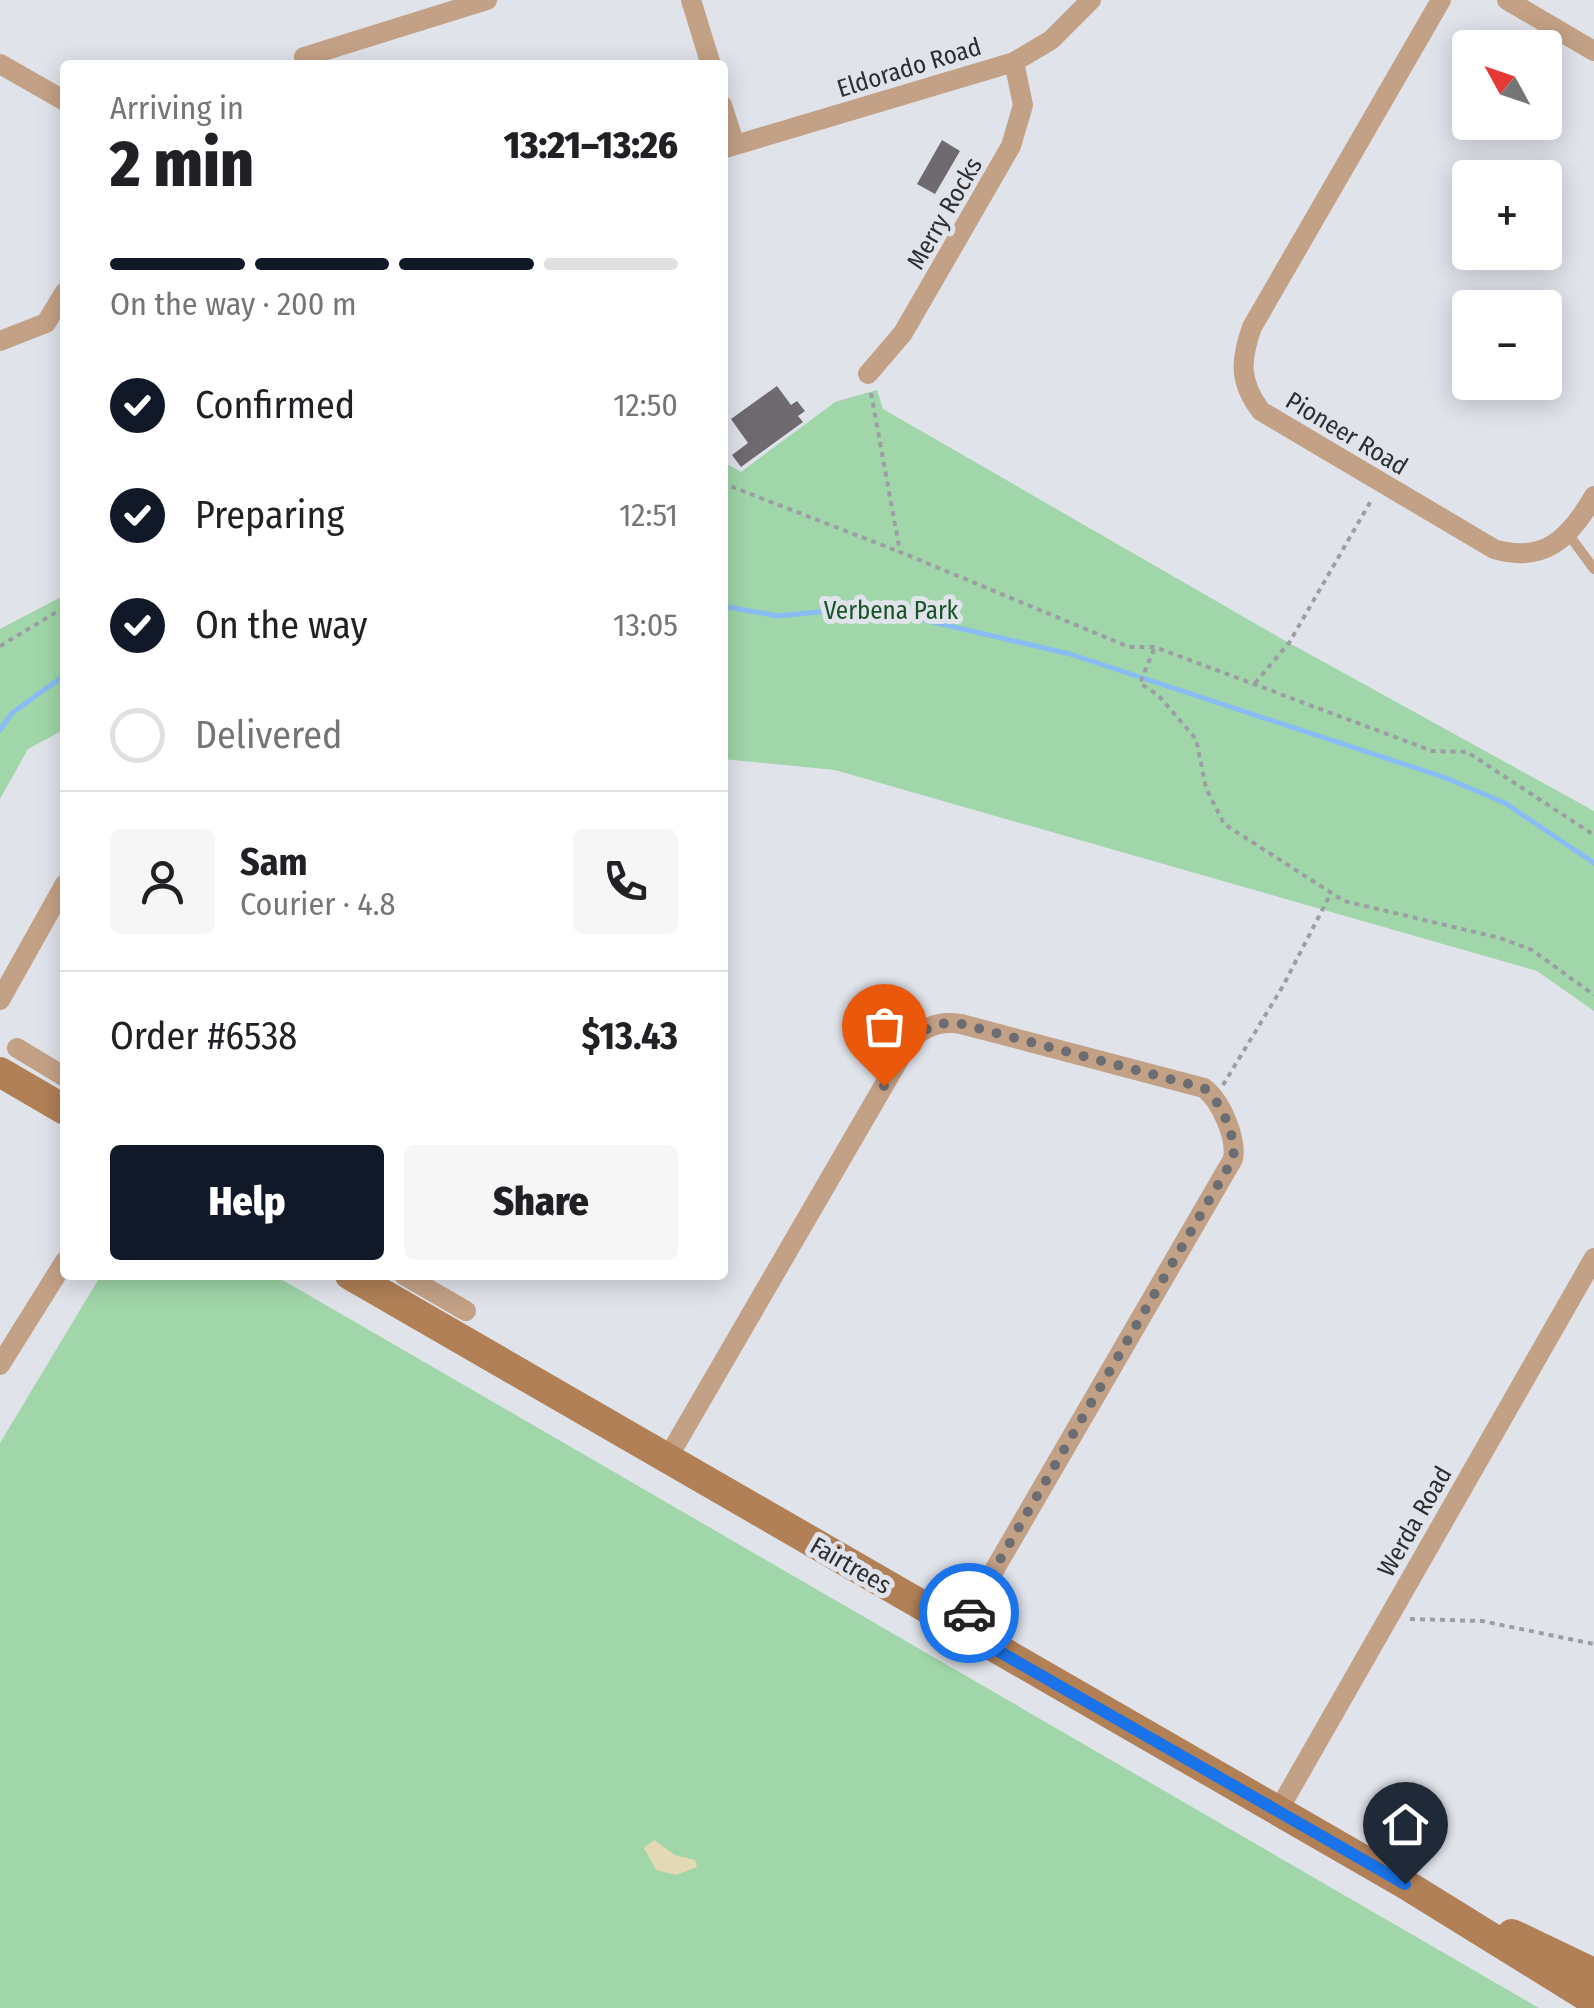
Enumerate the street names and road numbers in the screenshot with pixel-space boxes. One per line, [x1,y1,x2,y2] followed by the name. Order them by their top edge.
[834,32,985,104] street label: Eldorado Road
[901,152,989,275] street label: Merry Rocks
[1280,386,1413,482] street label: Pioneer Road
[1371,1461,1458,1582] street label: Werda Road
[805,1531,896,1601] street label: Fairtrees

